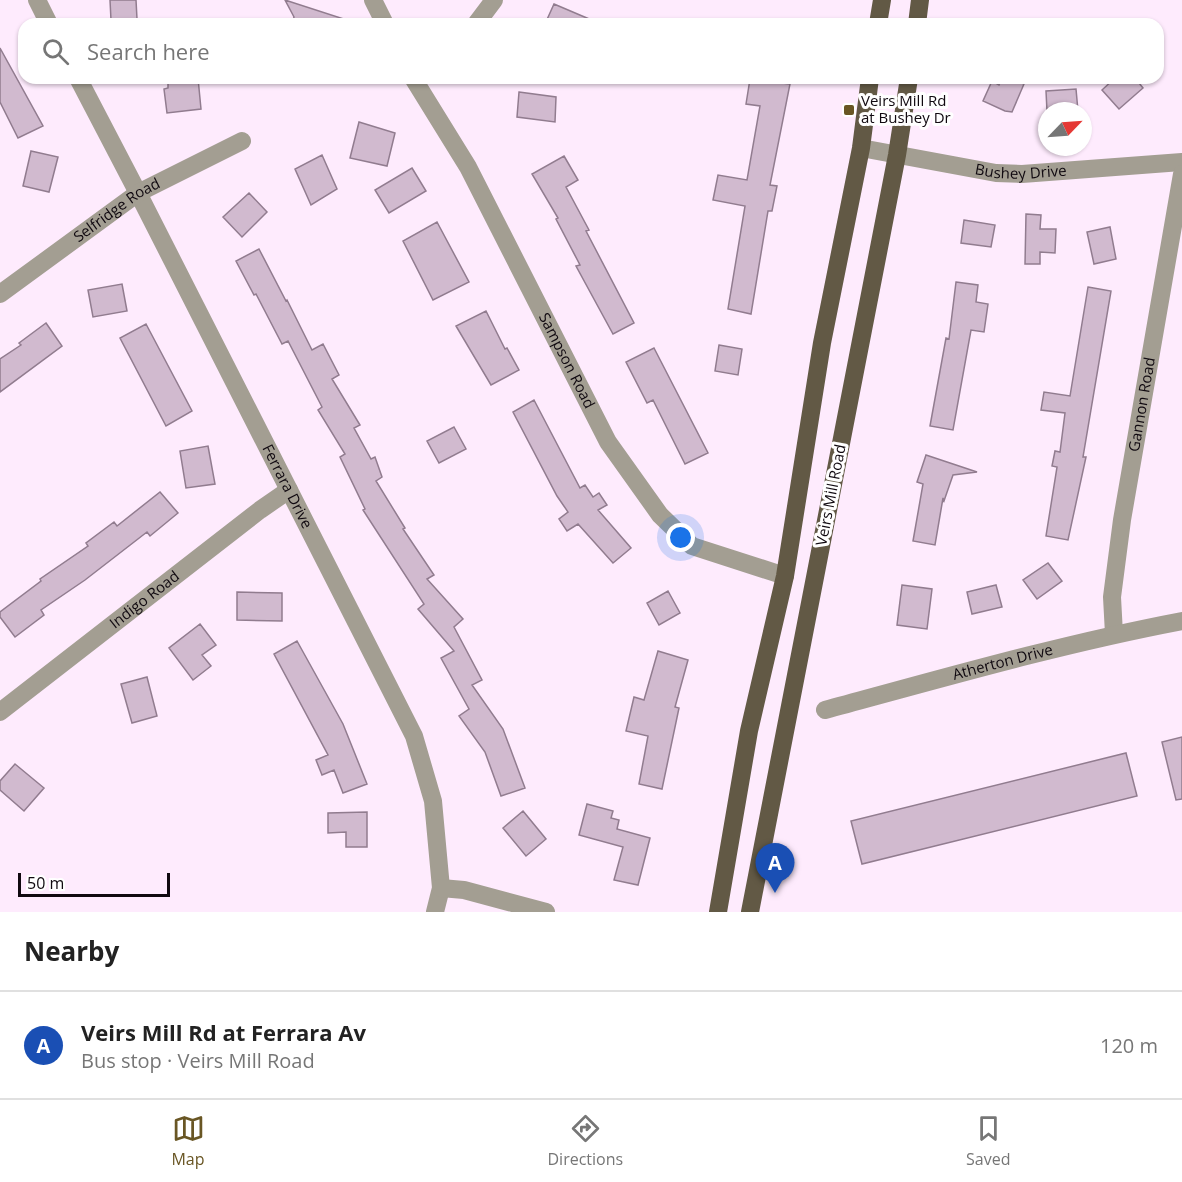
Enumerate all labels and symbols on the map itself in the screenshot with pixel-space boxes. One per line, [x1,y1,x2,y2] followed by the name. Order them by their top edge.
[861,90,951,127] place label: Veirs Mill Rd at Bushey Dr
[1038,102,1092,156] north arrow
[842,103,856,117] marker: Veirs Mill Rd at Bushey Dr
[973,158,1067,183] street label: Bushey Drive
[69,173,163,246] street label: Selfridge Road
[535,309,600,411] street label: Sampson Road
[1123,355,1159,453] street label: Gannon Road
[258,441,318,532] street label: Ferrara Drive
[810,442,850,547] street label: Veirs Mill Road
[666,523,695,552] your location
[105,565,183,632] street label: Indigo Road
[950,639,1055,684] street label: Atherton Drive
[756,844,794,893] pin: A
[18,870,170,898] scale bar

